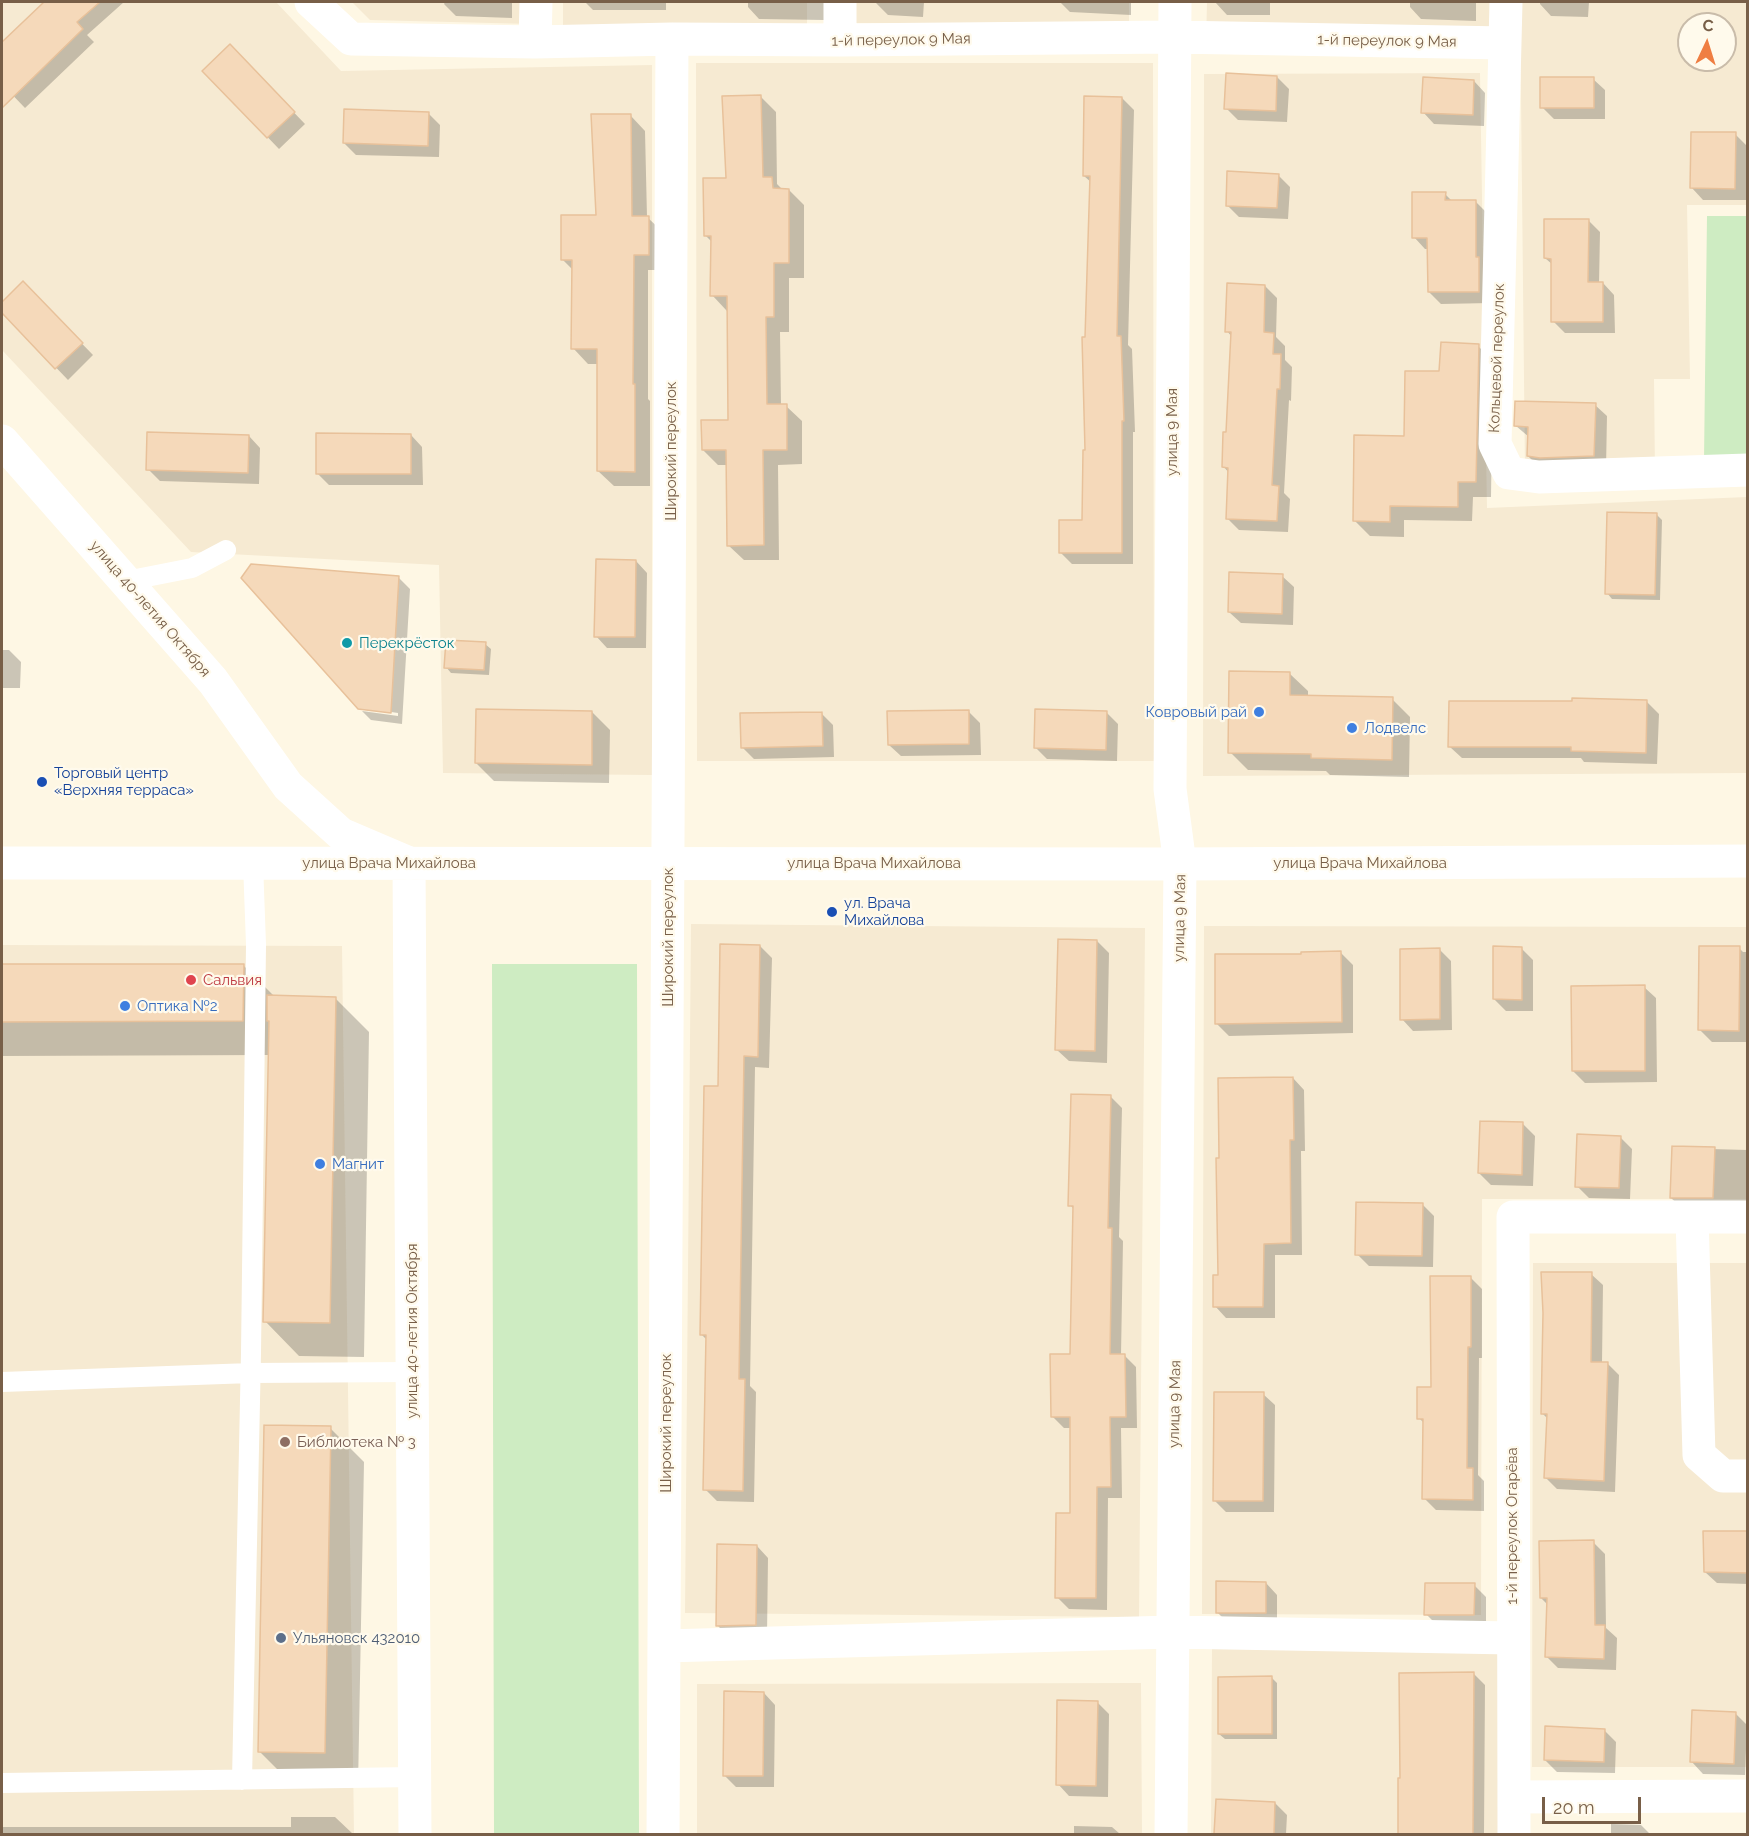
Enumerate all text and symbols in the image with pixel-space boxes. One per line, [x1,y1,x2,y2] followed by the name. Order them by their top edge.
[1677,12,1737,72] north arrow
[1702,16,1714,35] text: С
[831,30,971,50] street label: 1-й переулок 9 Мая
[1317,31,1457,51] street label: 1-й переулок 9 Мая
[1485,283,1509,433] street label: Кольцевой переулок
[662,381,680,521] street label: Широкий переулок
[1163,388,1181,476] street label: улица 9 Мая
[86,537,214,681] street label: улица 40-летия Октября
[359,634,455,652] place label: Перекрёсток
[340,636,354,650] marker: Перекрёсток
[1146,703,1247,721] place label: Ковровый рай
[1252,705,1266,719] marker: Ковровый рай
[1364,719,1426,737] place label: Лодвелс
[1345,721,1359,735] marker: Лодвелс
[54,764,194,799] place label: Торговый центр «Верхняя терраса»
[35,775,49,789] marker: Торговый центр «Верхняя терраса»
[302,854,476,872] street label: улица Врача Михайлова
[787,854,961,872] street label: улица Врача Михайлова
[1273,854,1447,872] street label: улица Врача Михайлова
[659,867,677,1007] street label: Широкий переулок
[1170,874,1190,962] street label: улица 9 Мая
[844,894,924,929] place label: ул. Врача Михайлова
[825,905,839,919] marker: ул. Врача Михайлова
[203,971,262,989] place label: Сальвия
[184,973,198,987] marker: Сальвия
[137,997,217,1015] place label: Оптика №2
[118,999,132,1013] marker: Оптика №2
[332,1155,384,1173] place label: Магнит
[313,1157,327,1171] marker: Магнит
[403,1244,421,1418] street label: улица 40-летия Октября
[657,1353,675,1493] street label: Широкий переулок
[1165,1360,1185,1448] street label: улица 9 Мая
[297,1433,416,1451] place label: Библиотека № 3
[278,1435,292,1449] marker: Библиотека № 3
[1503,1447,1521,1605] street label: 1-й переулок Огарёва
[293,1629,420,1647] place label: Ульяновск 432010
[274,1631,288,1645] marker: Ульяновск 432010
[1545,1785,1644,1823] scale bar
[1553,1797,1595,1818] text: 20 m

